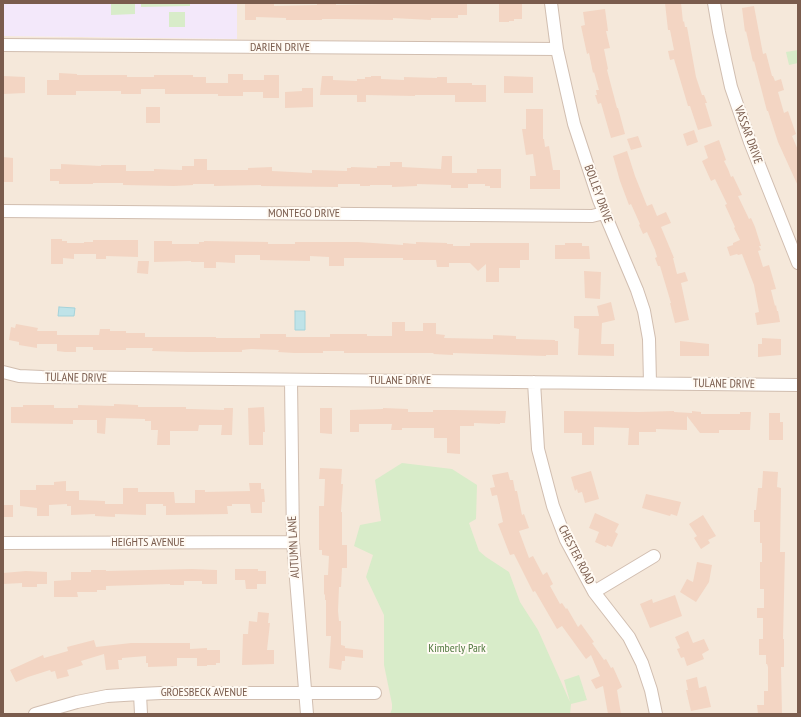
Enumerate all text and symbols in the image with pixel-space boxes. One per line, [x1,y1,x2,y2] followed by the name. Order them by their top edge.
[250,41,310,55] street label: DARIEN DRIVE
[731,104,765,166] street label: VASSAR DRIVE
[581,163,615,225] street label: BOLLEY DRIVE
[268,207,340,221] street label: MONTEGO DRIVE
[45,370,107,386] street label: TULANE DRIVE
[369,374,431,388] street label: TULANE DRIVE
[693,376,755,392] street label: TULANE DRIVE
[285,515,303,579] street label: AUTUMN LANE
[555,523,597,587] street label: CHESTER ROAD
[111,536,185,550] street label: HEIGHTS AVENUE
[428,642,486,656] park label: Kimberly Park
[161,686,247,700] street label: GROESBECK AVENUE

